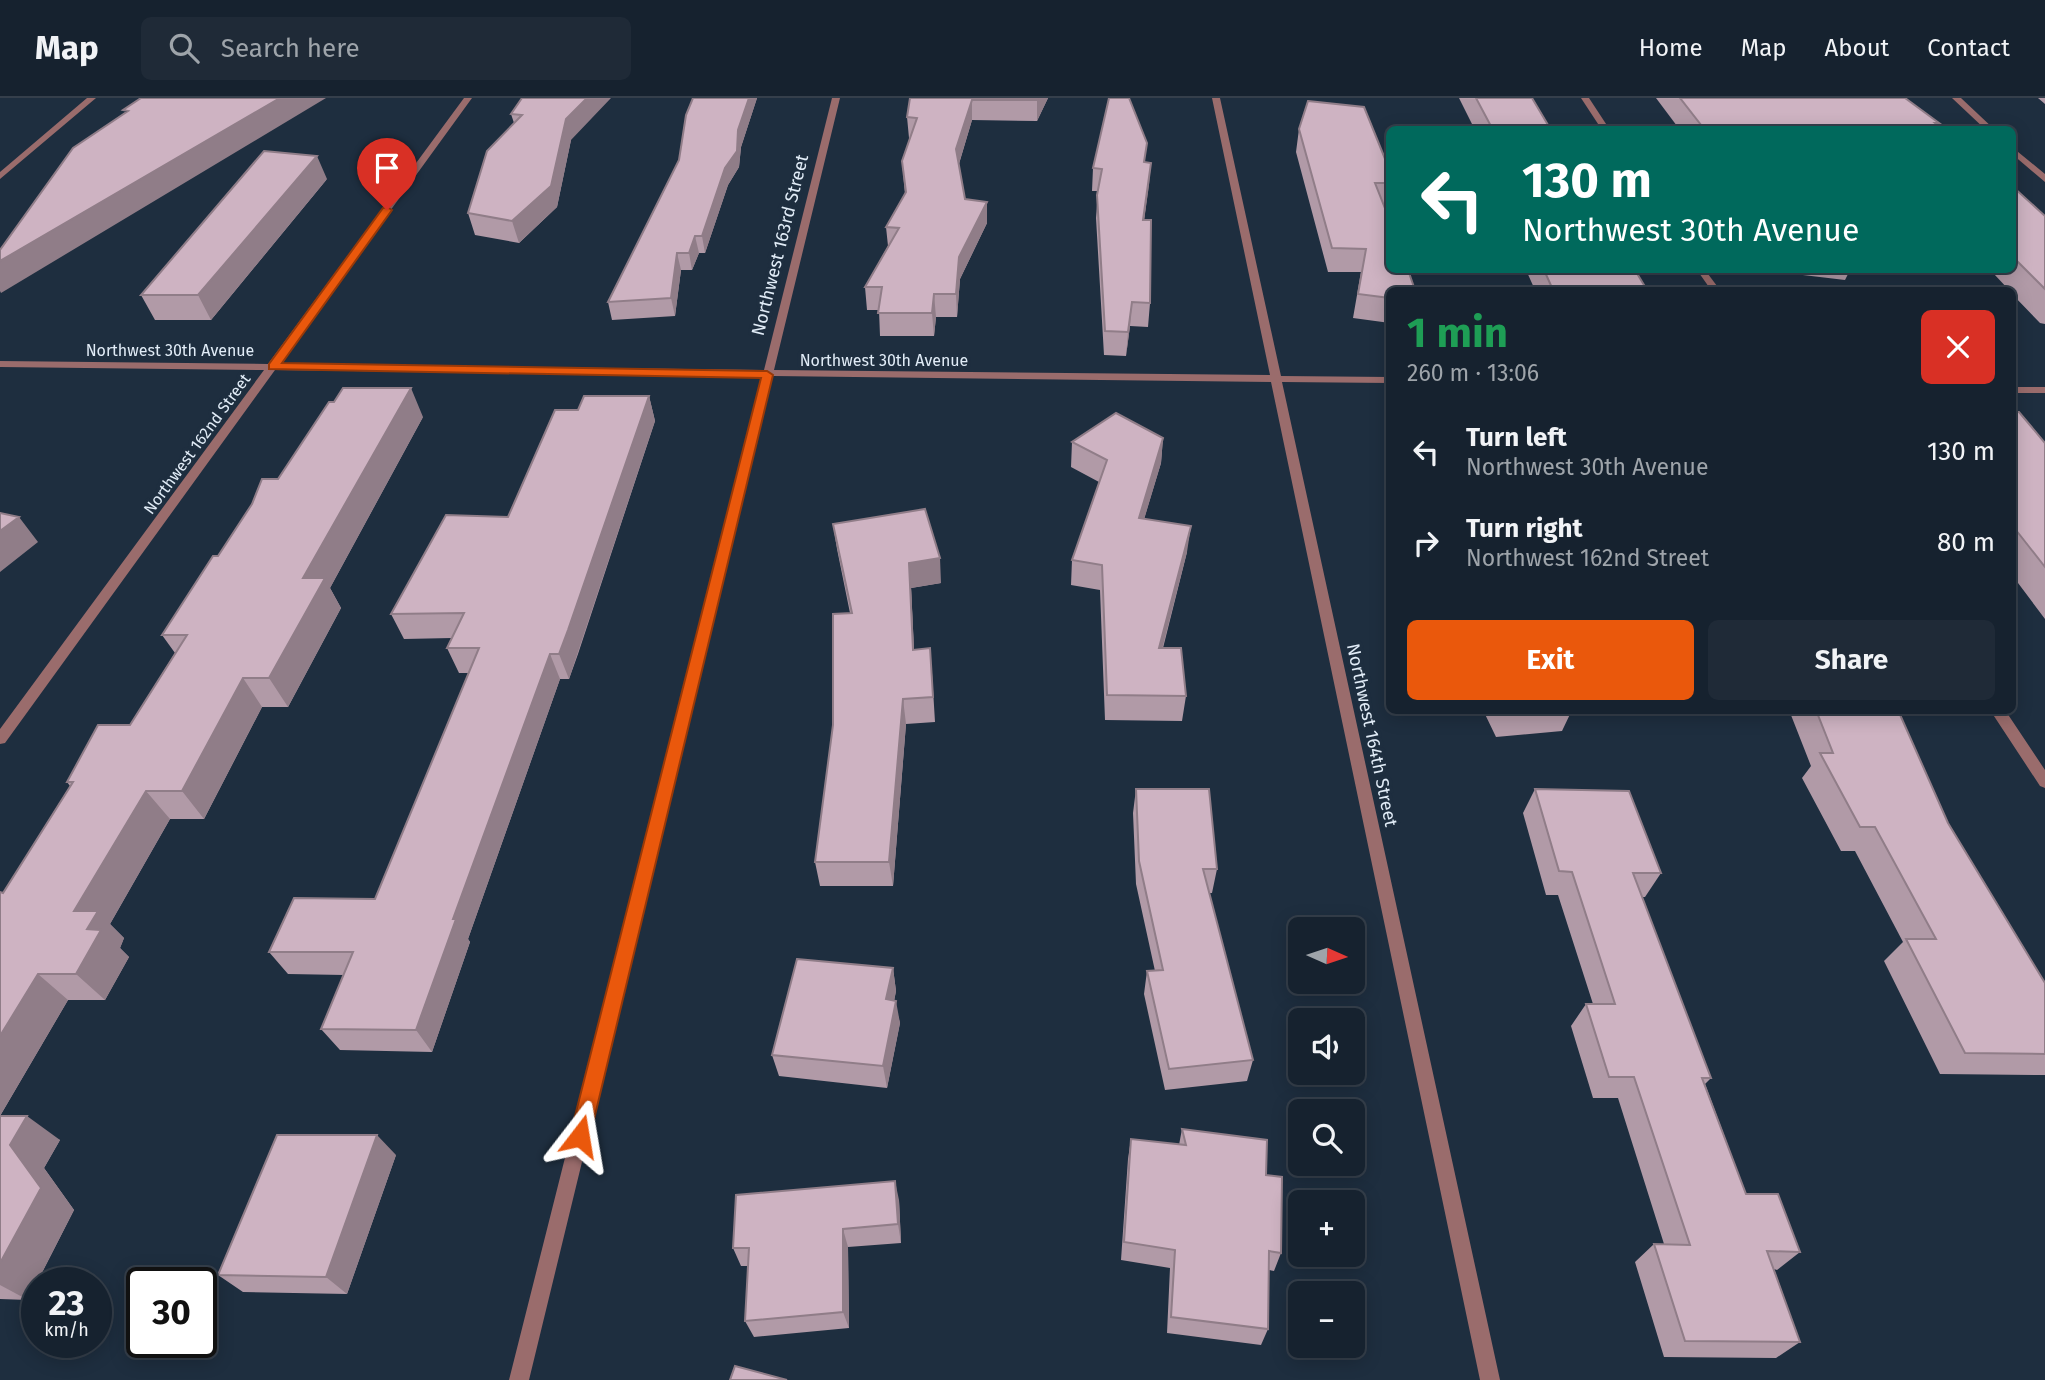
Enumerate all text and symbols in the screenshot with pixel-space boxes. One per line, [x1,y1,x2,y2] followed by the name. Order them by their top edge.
[141,17,631,80] search box
[35,28,99,68] text: Map
[165,29,203,67] icon: search
[221,33,360,64] text: Search here
[1639,34,1703,62] text: Home
[1741,34,1787,62] text: Map
[1825,34,1889,62] text: About
[1927,34,2010,62] text: Contact
[357,138,417,210] pin
[368,149,406,187] icon: arrive
[1522,151,1652,210] text: 130 m
[747,152,813,338] street label: Northwest 163rd Street
[1407,154,1498,245] icon: left
[1522,211,1859,249] text: Northwest 30th Avenue
[1407,308,1508,358] text: 1 min
[1921,310,1995,384] button: close
[86,341,254,360] street label: Northwest 30th Avenue
[800,351,968,370] street label: Northwest 30th Avenue
[1407,359,1539,387] text: 260 m · 13:06
[140,370,254,518] street label: Northwest 162nd Street
[1466,422,1567,453] text: Turn left
[1407,433,1445,471] icon: left
[1927,436,1995,467] text: 130 m
[1466,453,1709,481] text: Northwest 30th Avenue
[1466,513,1583,544] text: Turn right
[1407,524,1445,562] icon: right
[1937,527,1995,558] text: 80 m
[1466,544,1709,572] text: Northwest 162nd Street
[1407,620,1694,700] button: Exit
[1708,620,1995,700] button: Share
[1342,641,1402,829] street label: Northwest 164th Street
[1288,917,1365,994] north arrow
[1288,917,1365,1358] map controls
[1288,1008,1365,1085] button: sound
[543,1099,617,1173] position arrow
[1288,1099,1365,1176] button: search
[1288,1190,1365,1267] button: +
[126,1267,217,1358] speed limit sign: 30
[1288,1281,1365,1358] button: −
[48,1282,85,1324] text: 23
[44,1319,89,1341] text: km/h

